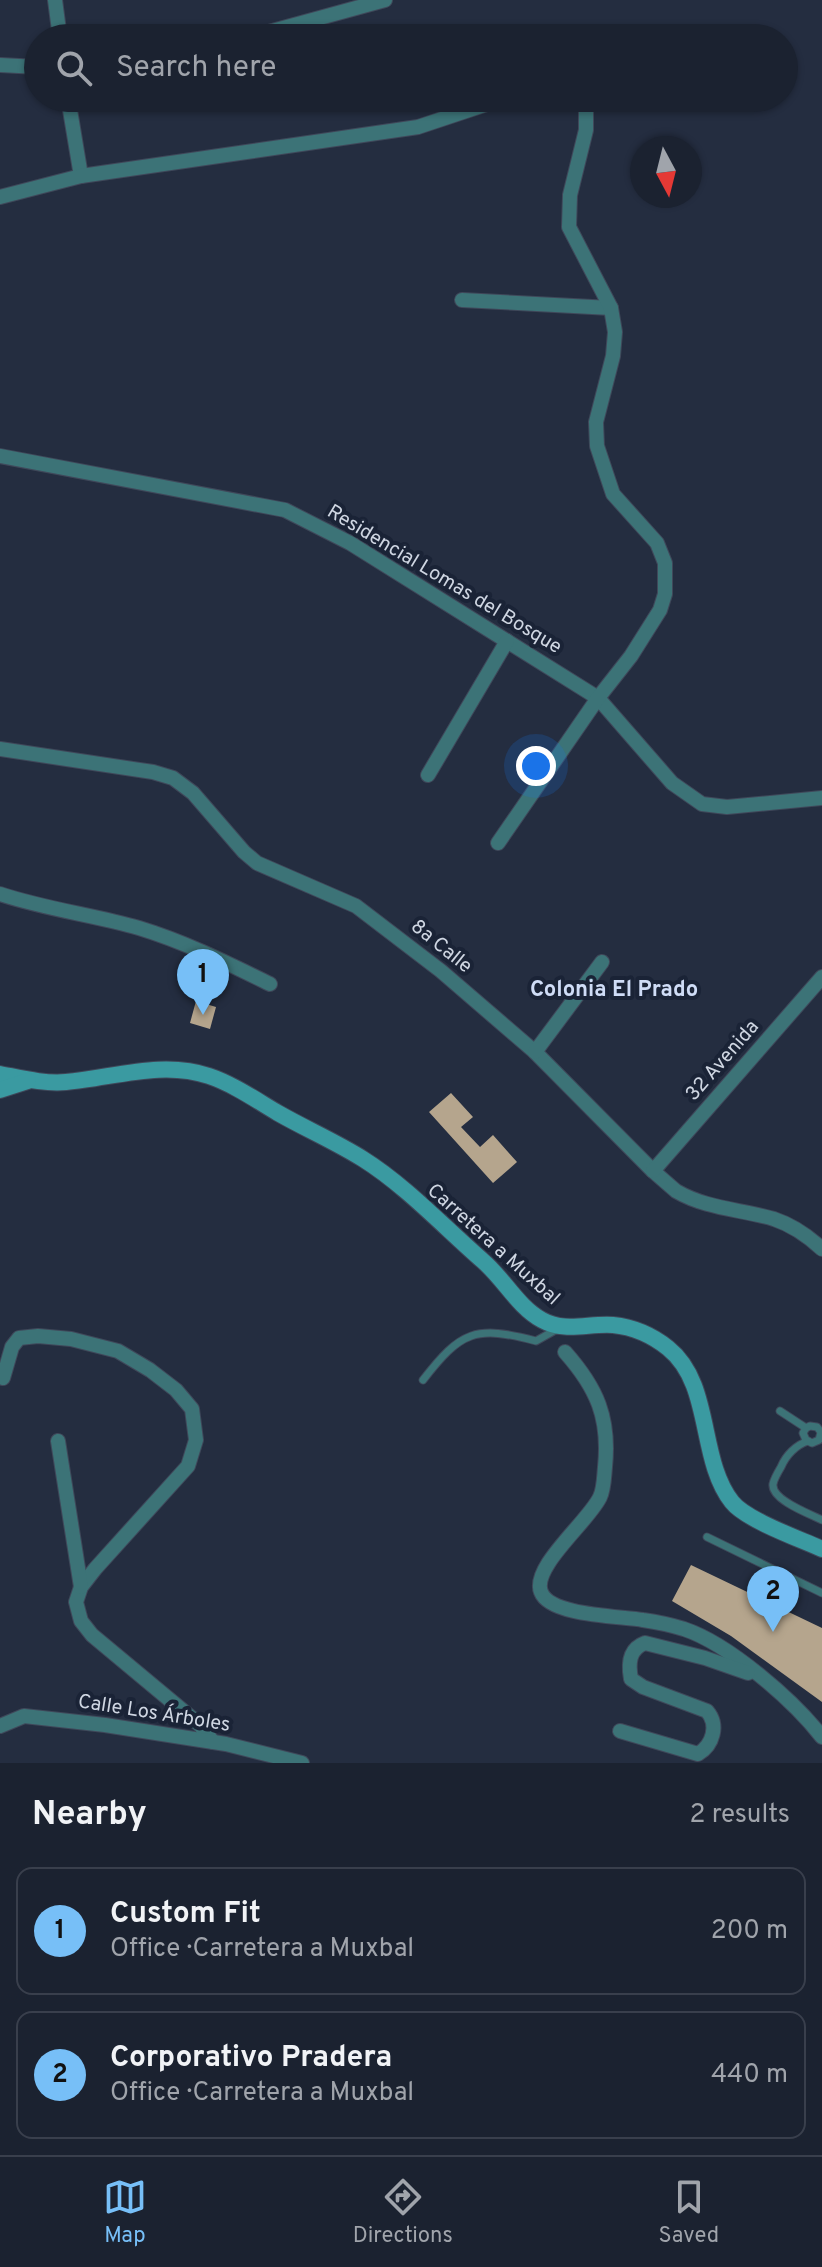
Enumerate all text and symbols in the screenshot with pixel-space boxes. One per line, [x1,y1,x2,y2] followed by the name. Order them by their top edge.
[24,24,798,112] search box
[52,46,96,90] icon: search
[116,50,276,87] text: Search here
[630,136,702,208] north arrow
[322,499,566,661] street label: Residencial Lomas del Bosque
[516,746,556,786] your location
[405,914,477,980] street label: 8a Calle
[177,949,229,1015] pin: 1
[530,977,698,1004] district label: Colonia El Prado
[681,1015,765,1107] street label: 32 Avenida
[421,1178,565,1312] street label: Carretera a Muxbal
[747,1566,799,1632] pin: 2
[76,1687,232,1739] street label: Calle Los Árboles
[32,1794,147,1837] text: Nearby
[690,1799,790,1832] text: 2 results
[110,1896,261,1933] text: Custom Fit
[55,1915,65,1948] text: 1
[711,1915,788,1948] text: 200 m
[110,1933,414,1966] text: Office · Carretera a Muxbal
[110,2040,392,2077] text: Corporativo Pradera
[52,2059,68,2092] text: 2
[711,2059,788,2092] text: 440 m
[110,2077,414,2110] text: Office · Carretera a Muxbal
[103,2175,147,2250] tab: Map
[353,2175,453,2250] tab: Directions
[659,2175,719,2250] tab: Saved

